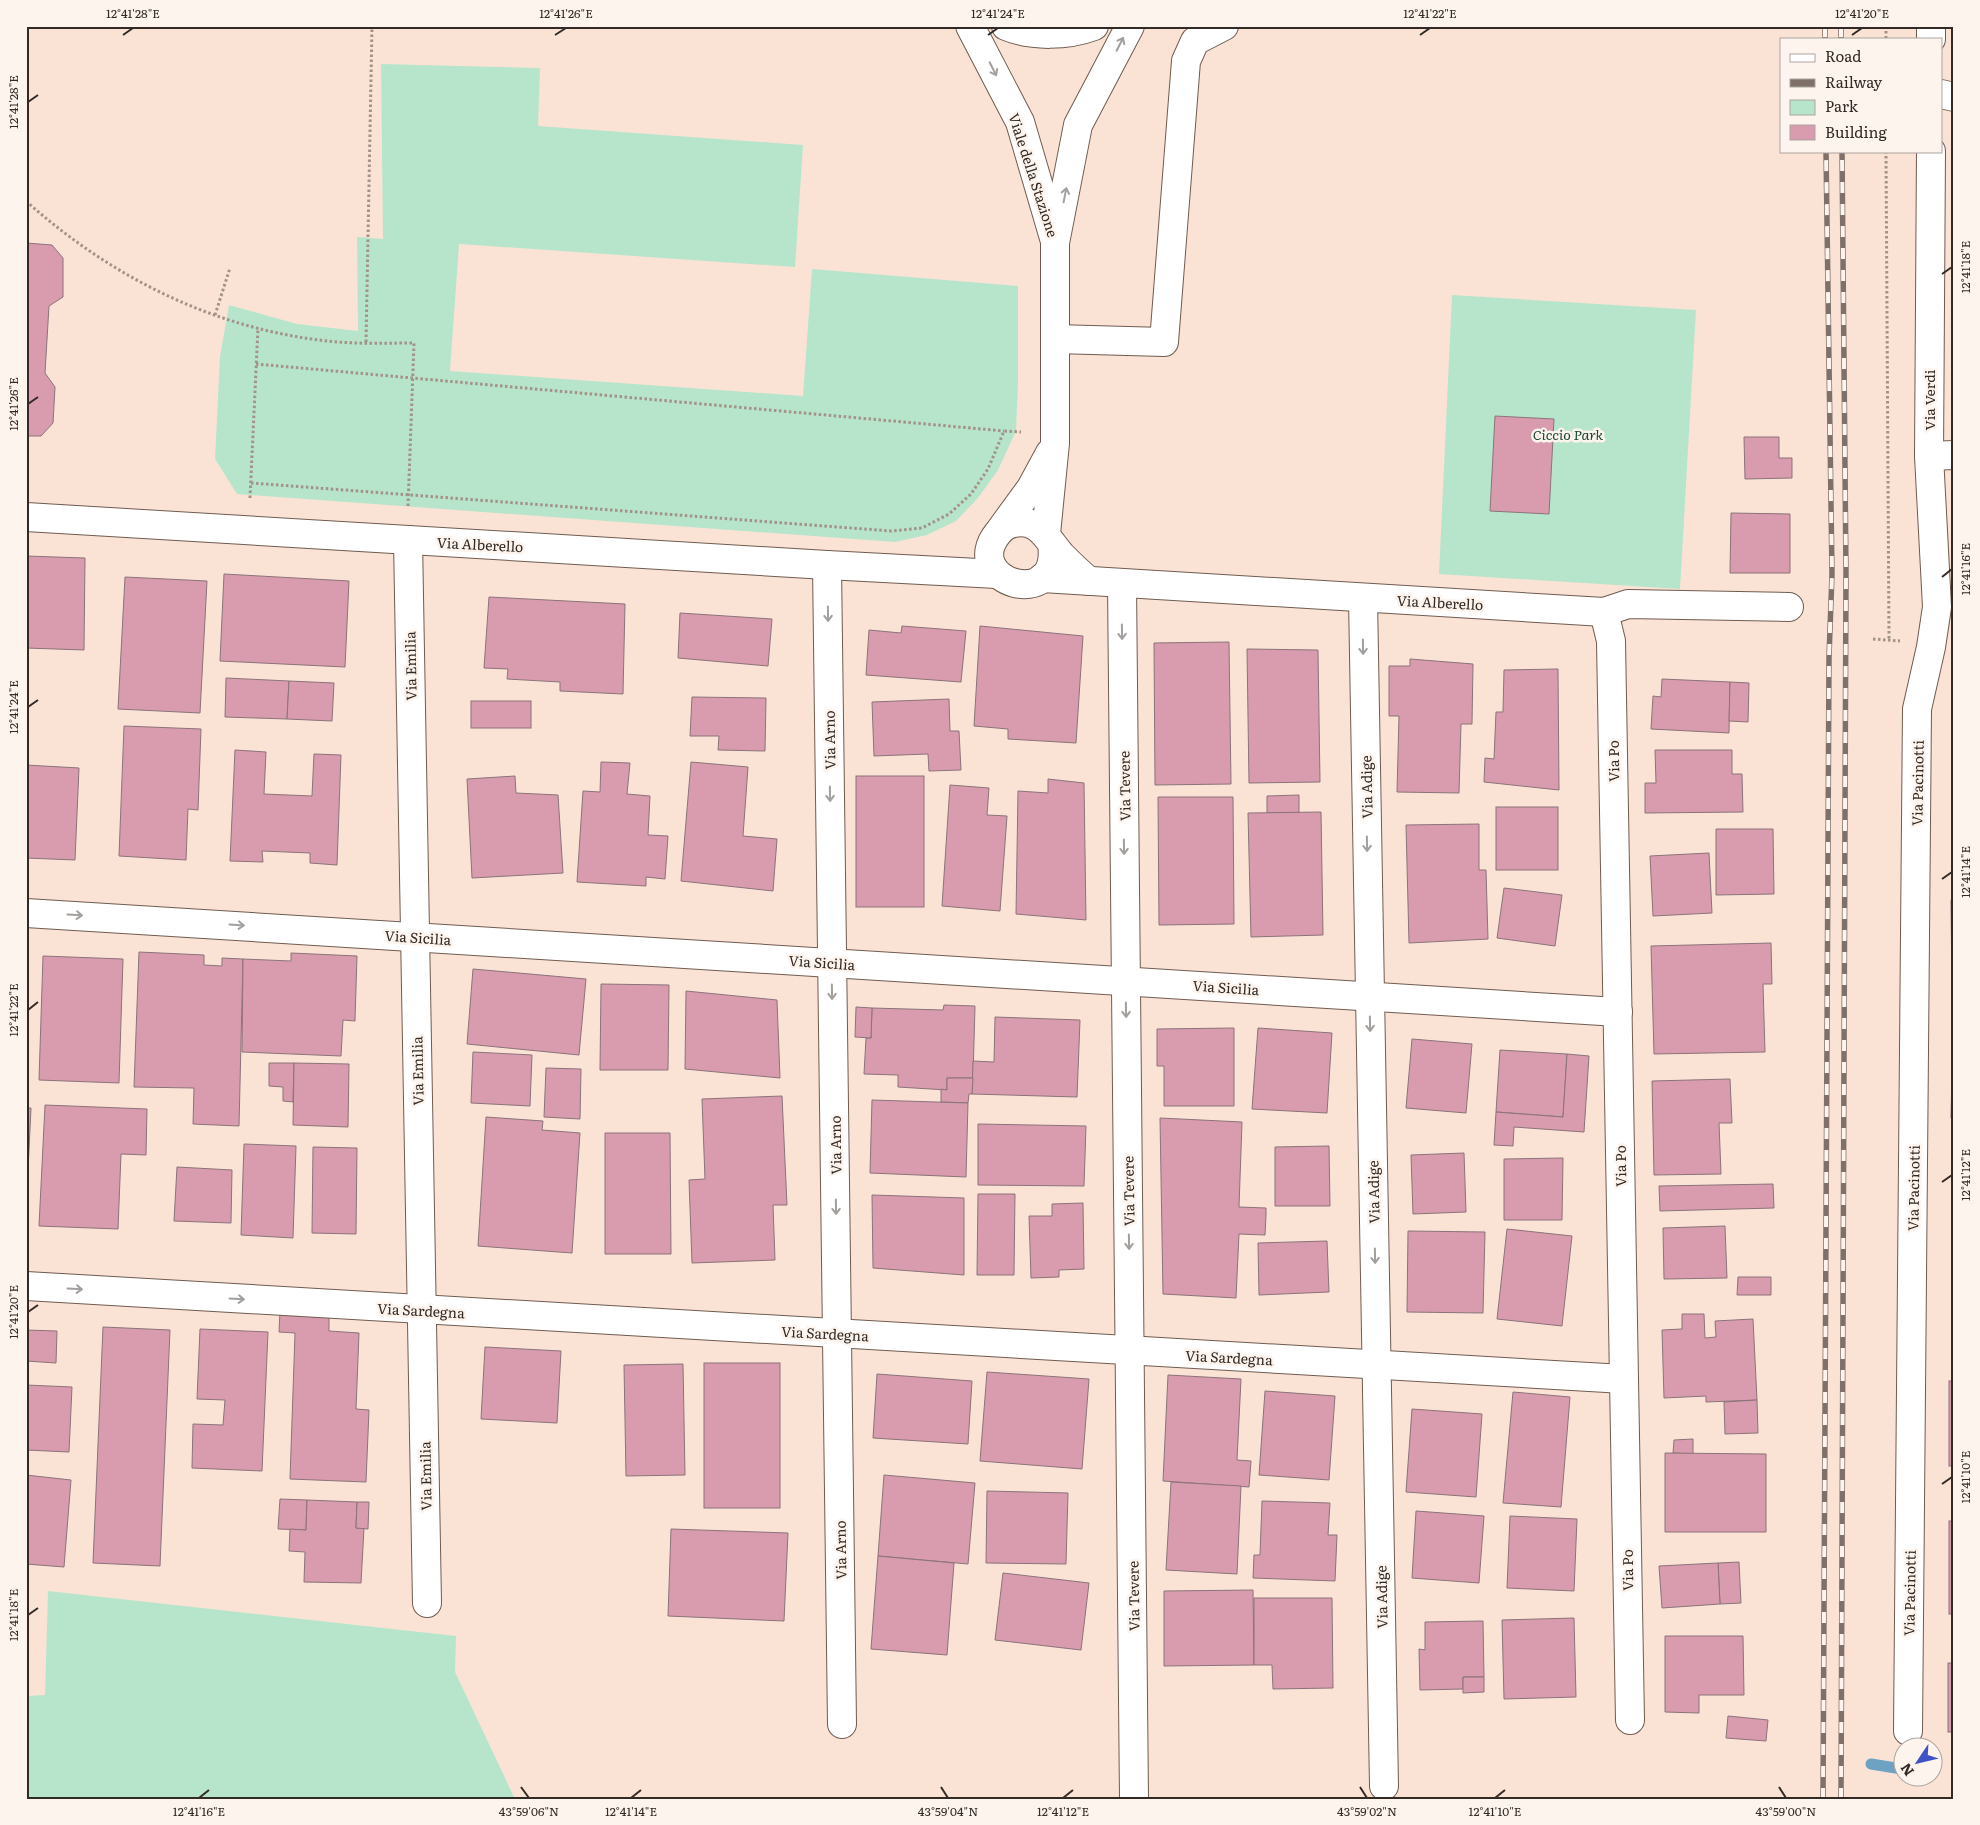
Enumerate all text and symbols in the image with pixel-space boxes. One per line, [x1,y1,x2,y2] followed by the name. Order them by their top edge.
[106,4,160,22] text: 12°41'28"E
[539,4,593,22] text: 12°41'26"E
[971,4,1025,22] text: 12°41'24"E
[1403,4,1457,22] text: 12°41'22"E
[1835,4,1889,22] text: 12°41'20"E
[1115,37,1125,52] one-way arrow
[1780,38,1942,152] legend
[1825,44,1861,67] text: Road
[989,61,998,76] one-way arrow
[1825,70,1883,93] text: Railway
[4,75,22,129] text: 12°41'28"E
[1825,94,1859,117] text: Park
[1004,110,1064,240] street label: Viale della Stazione
[1825,120,1887,143] text: Building
[1060,188,1070,204] one-way arrow
[1956,240,1974,293] text: 12°41'18"E
[1919,369,1939,430] street label: Via Verdi
[4,377,22,431] text: 12°41'26"E
[1533,424,1603,444] park label: Ciccio Park
[436,532,524,556] street label: Via Alberello
[1956,542,1974,595] text: 12°41'16"E
[1396,590,1484,614] street label: Via Alberello
[823,606,832,622] one-way arrow
[1117,624,1127,640] one-way arrow
[399,631,421,701] street label: Via Emilia
[1359,638,1368,654] one-way arrow
[4,680,22,734] text: 12°41'24"E
[818,710,840,770] street label: Via Arno
[1603,740,1623,782] street label: Via Po
[1906,740,1928,826] street label: Via Pacinotti
[1113,751,1135,821] street label: Via Tevere
[1355,755,1377,819] street label: Via Adige
[825,786,835,802] one-way arrow
[1362,836,1372,852] one-way arrow
[1119,838,1129,855] one-way arrow
[1956,846,1974,898] text: 12°41'14"E
[67,911,83,920] one-way arrow
[229,921,245,930] one-way arrow
[384,925,452,949] street label: Via Sicilia
[788,950,856,974] street label: Via Sicilia
[1192,975,1260,999] street label: Via Sicilia
[4,983,22,1037] text: 12°41'22"E
[827,983,837,999] one-way arrow
[1121,1001,1131,1017] one-way arrow
[1365,1016,1375,1032] one-way arrow
[406,1036,428,1106] street label: Via Emilia
[824,1115,846,1175] street label: Via Arno
[1610,1145,1630,1187] street label: Via Po
[1902,1145,1924,1231] street label: Via Pacinotti
[1956,1149,1974,1201] text: 12°41'12"E
[1117,1156,1139,1226] street label: Via Tevere
[1362,1160,1384,1224] street label: Via Adige
[831,1198,840,1214] one-way arrow
[1124,1234,1134,1250] one-way arrow
[1370,1248,1380,1264] one-way arrow
[4,1285,22,1339] text: 12°41'20"E
[67,1285,83,1294] one-way arrow
[229,1294,245,1303] one-way arrow
[377,1298,466,1322] street label: Via Sardegna
[781,1321,870,1345] street label: Via Sardegna
[1185,1345,1274,1369] street label: Via Sardegna
[414,1441,436,1511] street label: Via Emilia
[1956,1450,1974,1503] text: 12°41'10"E
[829,1520,851,1580] street label: Via Arno
[1617,1549,1637,1591] street label: Via Po
[1898,1550,1920,1636] street label: Via Pacinotti
[1122,1561,1144,1631] street label: Via Tevere
[1370,1565,1392,1629] street label: Via Adige
[4,1588,22,1641] text: 12°41'18"E
[1892,1738,1942,1788] north arrow
[1895,1759,1918,1781] text: N
[173,1802,226,1820] text: 12°41'16"E
[499,1802,559,1820] text: 43°59'06"N
[605,1802,657,1820] text: 12°41'14"E
[918,1802,978,1820] text: 43°59'04"N
[1037,1802,1089,1820] text: 12°41'12"E
[1337,1802,1397,1820] text: 43°59'02"N
[1469,1802,1522,1820] text: 12°41'10"E
[1756,1802,1816,1820] text: 43°59'00"N

